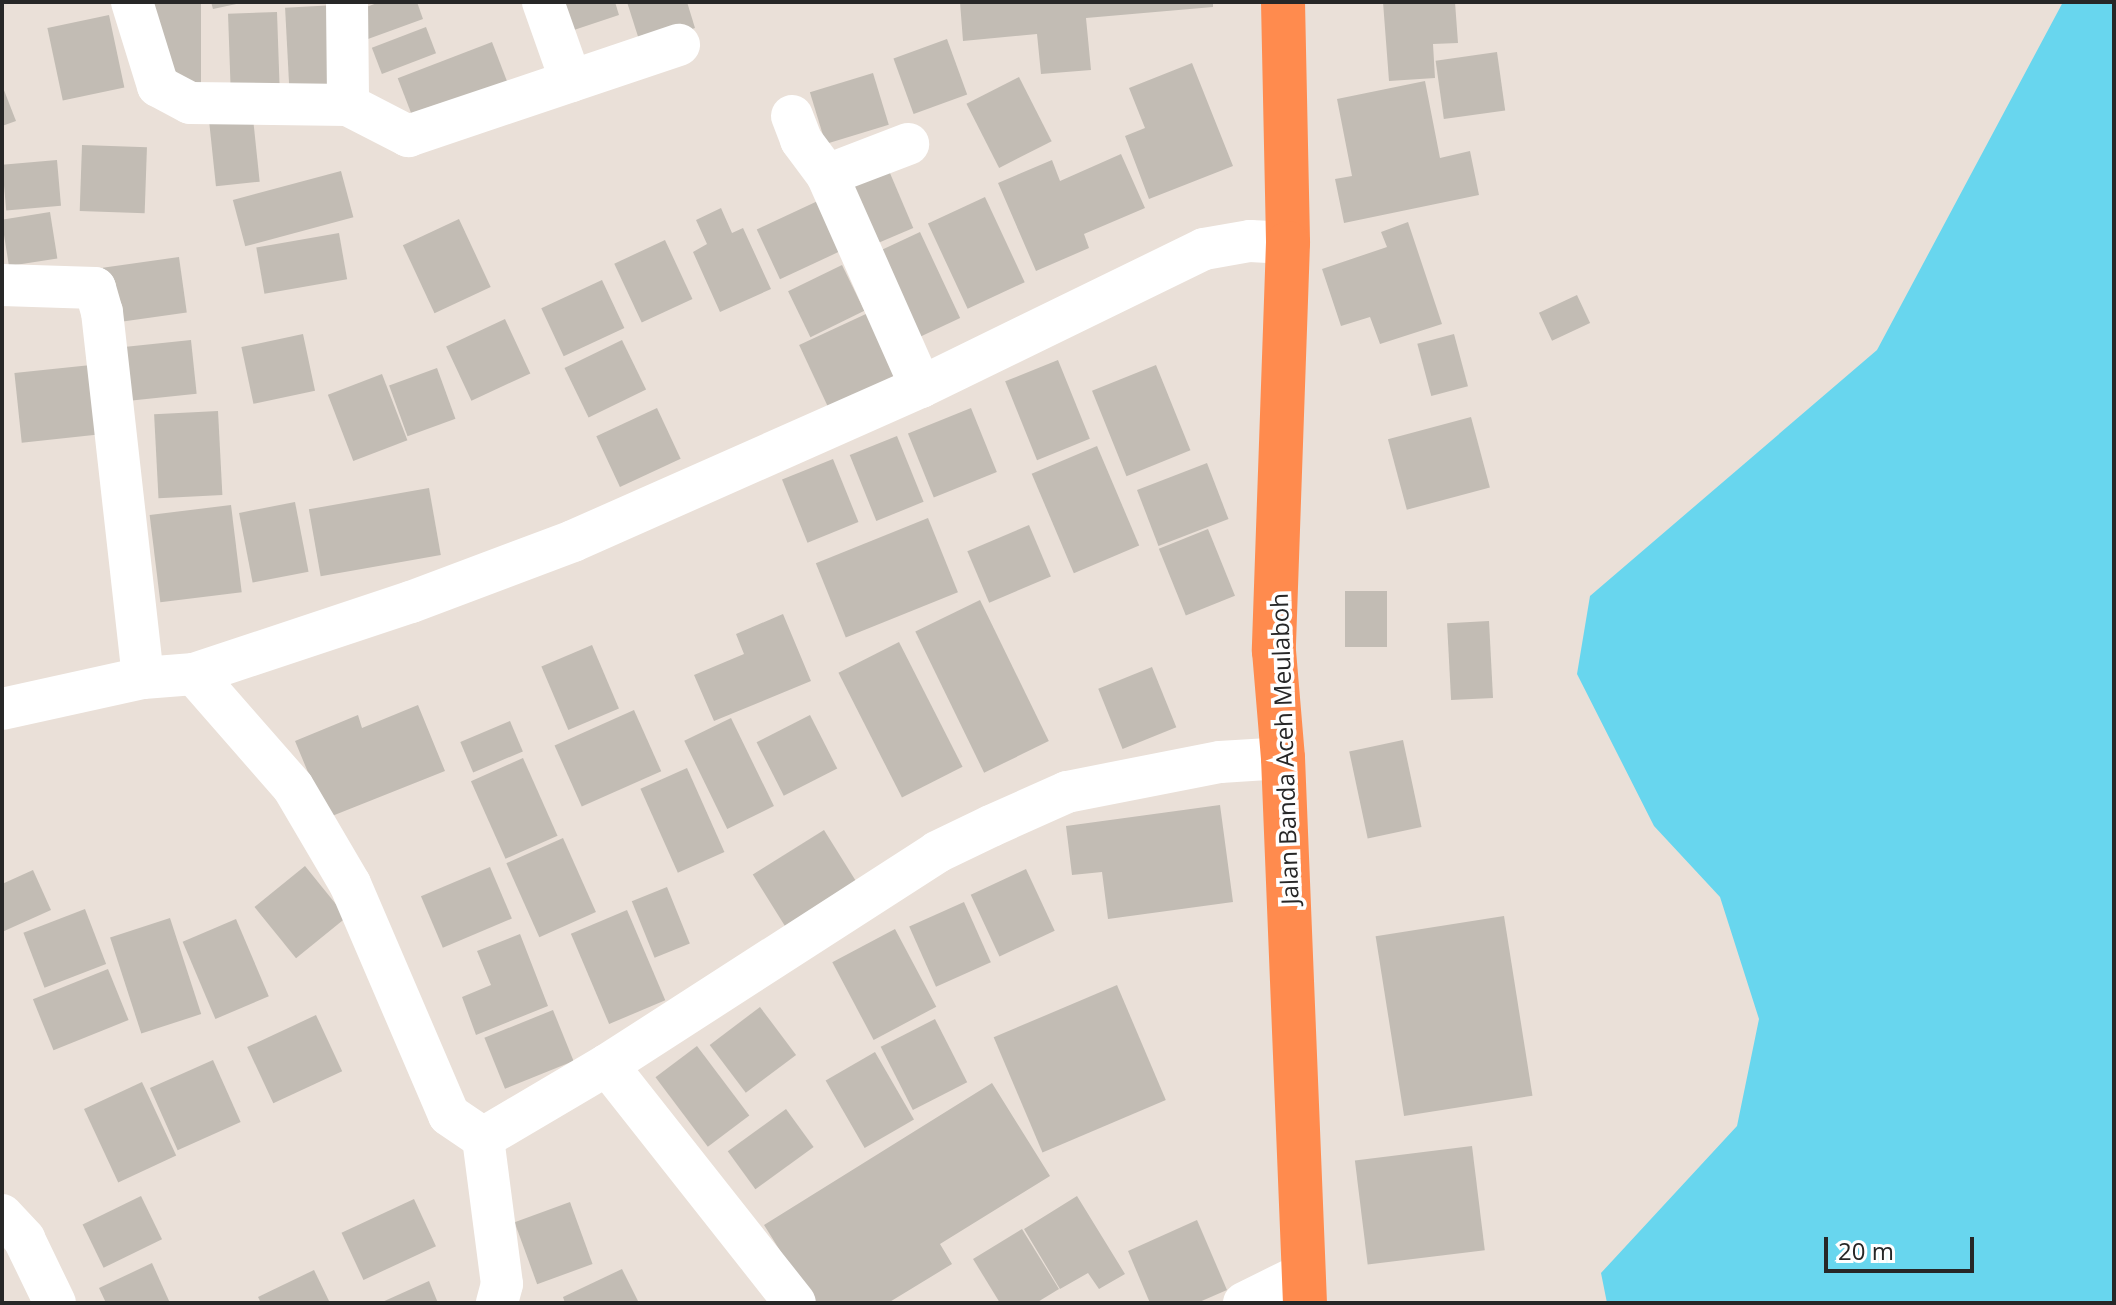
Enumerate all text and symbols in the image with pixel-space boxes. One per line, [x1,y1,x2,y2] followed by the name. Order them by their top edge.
[1264,593,1304,905] street label: Jalan Banda Aceh Meulaboh
[1828,1221,1978,1271] scale bar
[1838,1234,1894,1267] text: 20 m

